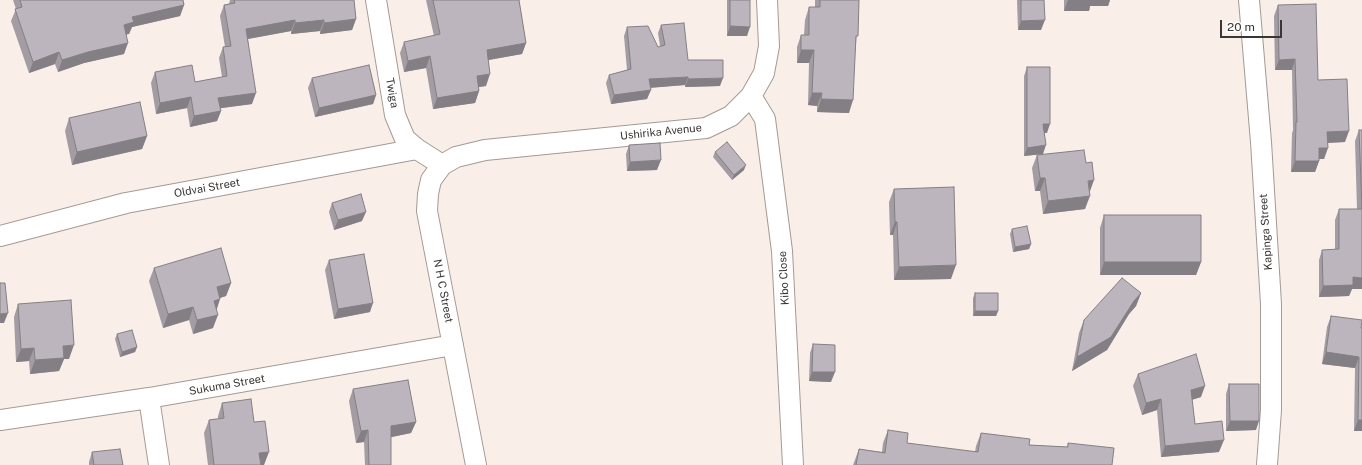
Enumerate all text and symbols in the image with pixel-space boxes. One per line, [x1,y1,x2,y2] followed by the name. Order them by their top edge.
[1222,12,1284,38] scale bar
[1227,20,1255,34] text: 20 m
[383,77,401,109] street label: Twiga
[620,121,702,143] street label: Ushirika Avenue
[173,176,241,200] street label: Oldvai Street
[1257,193,1275,271] street label: Kapinga Street
[776,251,792,305] street label: Kibo Close
[430,258,456,324] street label: N H C Street
[188,372,266,398] street label: Sukuma Street

